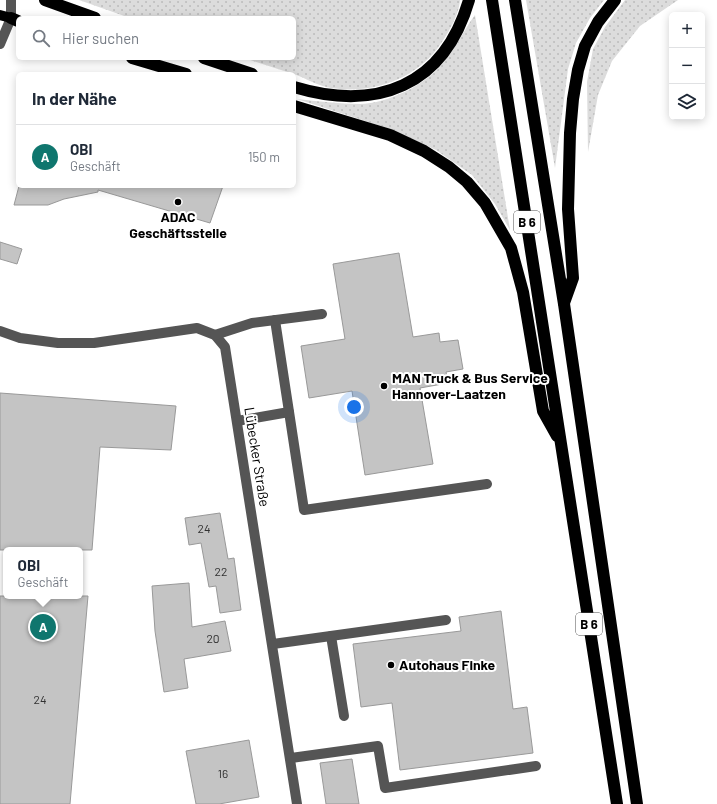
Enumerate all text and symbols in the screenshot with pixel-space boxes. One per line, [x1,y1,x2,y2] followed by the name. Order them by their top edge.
[669,12,705,120] map controls
[669,12,705,48] button: +
[16,16,296,60] search box
[30,27,52,49] icon: search
[62,29,139,47] text: Hier suchen
[669,48,705,84] button: −
[669,84,705,120] button: layers
[32,88,117,108] text: In der Nähe
[70,140,93,158] text: OBI
[41,149,49,165] text: A
[248,149,280,165] text: 150 m
[70,158,121,174] text: Geschäft
[173,197,183,207] marker: ADAC Geschäftsstelle
[129,208,227,241] place label: ADAC Geschäftsstelle
[514,211,540,233] road number: B 6
[392,369,548,402] place label: MAN Truck & Bus Service Hannover-Laatzen
[379,381,389,391] marker: MAN Truck & Bus Service Hannover-Laatzen
[344,397,364,417] your location
[241,406,274,508] street label: Lübecker Straße
[197,521,211,535] house number: 24
[3,547,83,599] popup
[18,556,40,574] text: OBI
[215,564,227,578] house number: 22
[18,574,68,590] text: Geschäft
[30,612,56,642] pin: A
[576,613,602,635] road number: B 6
[206,631,220,645] house number: 20
[399,656,495,673] place label: Autohaus Finke
[386,660,396,670] marker: Autohaus Finke
[33,692,47,706] house number: 24
[218,766,228,780] house number: 16

